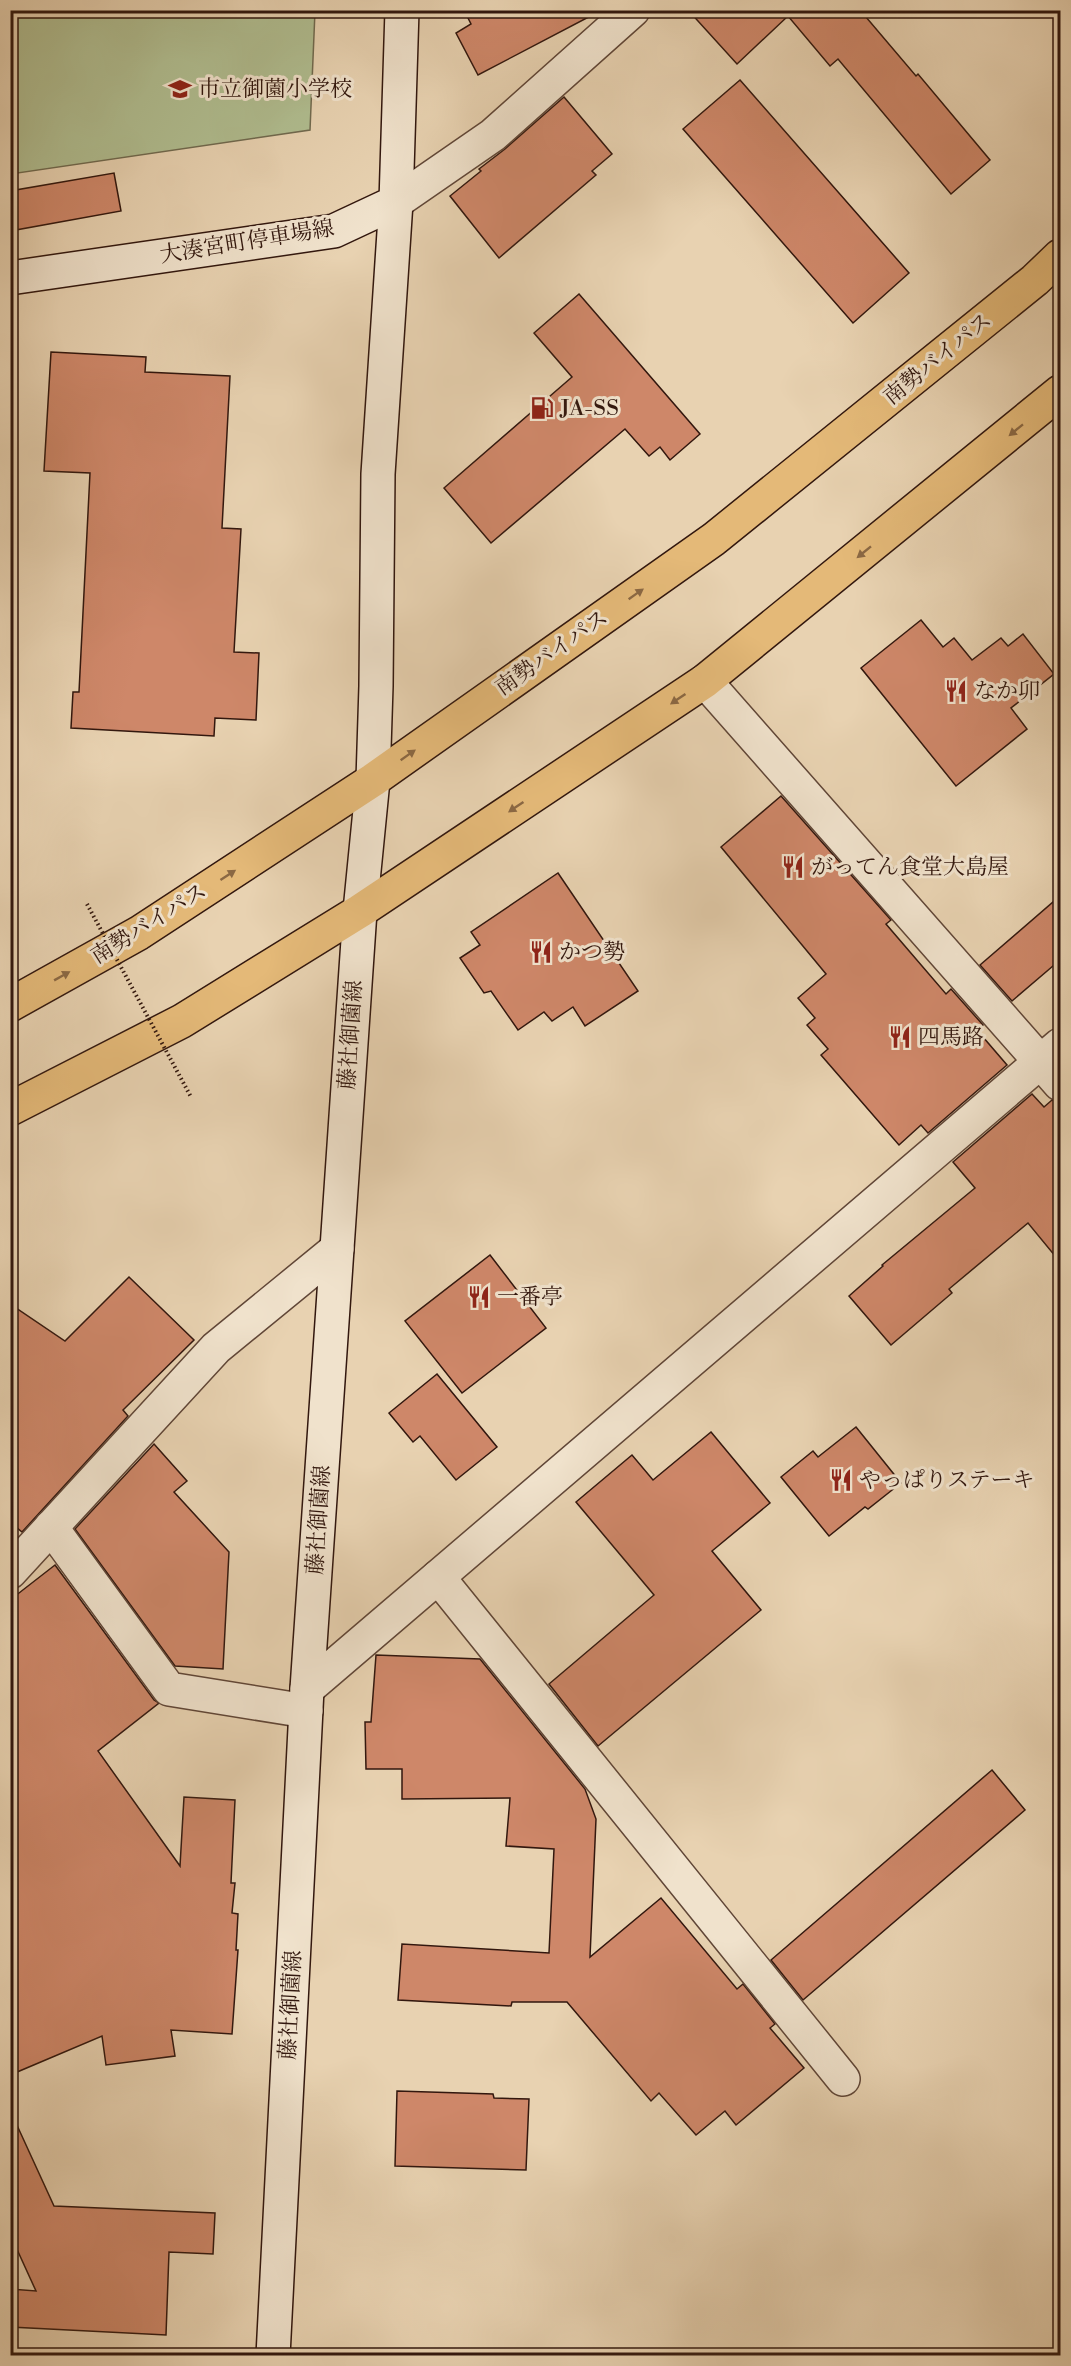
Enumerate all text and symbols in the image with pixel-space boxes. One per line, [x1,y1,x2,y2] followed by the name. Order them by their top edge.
[167,76,193,102] school or university icon: 市立御薗小学校
[198,76,352,103] place label: 市立御薗小学校
[158,215,336,269] street label: 大湊宮町停車場線
[878,307,998,411] street label: 南勢バイパス
[529,395,555,421] fuel station icon: JA-SS
[559,395,619,422] place label: JA-SS
[1008,423,1024,436] one-way arrow
[856,546,872,559] one-way arrow
[627,588,643,600] one-way arrow
[490,604,614,702] street label: 南勢バイパス
[943,678,969,704] restaurant icon: なか卯
[974,678,1040,705] place label: なか卯
[671,693,687,705] one-way arrow
[399,749,415,761] one-way arrow
[508,801,524,812] one-way arrow
[780,854,806,880] restaurant icon: がってん食堂大島屋
[811,854,1009,881] place label: がってん食堂大島屋
[220,870,236,881] one-way arrow
[86,878,212,970] street label: 南勢バイパス
[528,939,554,965] restaurant icon: かつ勢
[559,939,625,966] place label: かつ勢
[54,971,71,981] one-way arrow
[334,979,368,1091] street label: 藤社御薗線
[887,1024,913,1050] restaurant icon: 四馬路
[918,1024,984,1051] place label: 四馬路
[466,1284,492,1310] restaurant icon: 一番亭
[497,1284,563,1311] place label: 一番亭
[302,1464,336,1576] street label: 藤社御薗線
[828,1467,854,1493] restaurant icon: やっぱりステーキ
[859,1467,1035,1494] place label: やっぱりステーキ
[275,1949,307,2061] street label: 藤社御薗線

